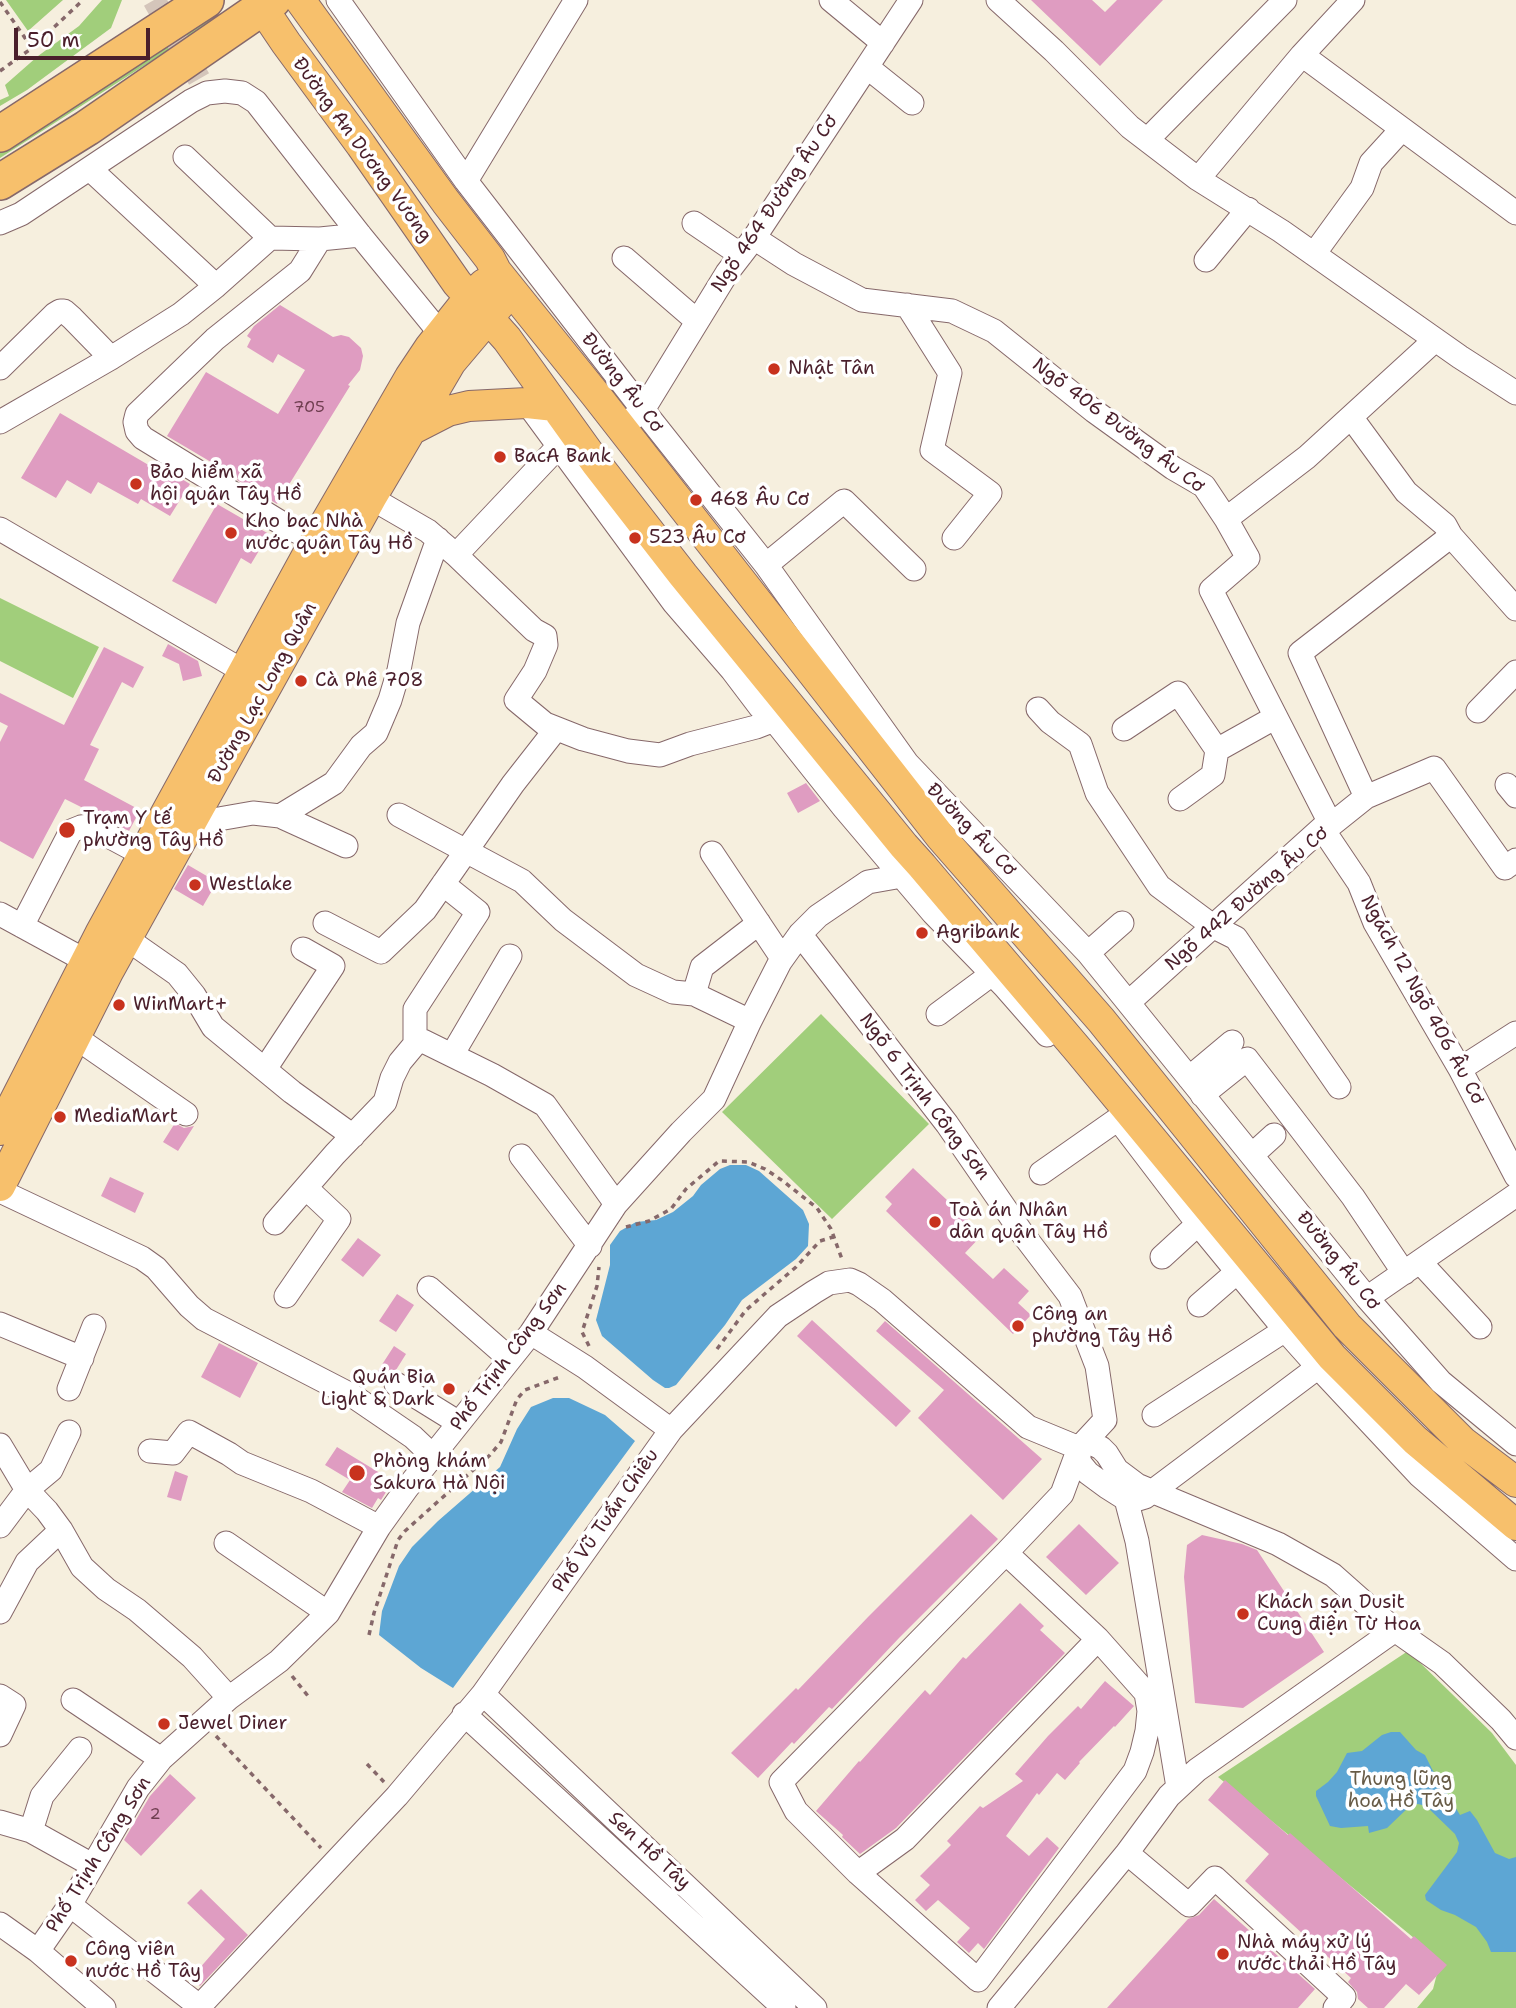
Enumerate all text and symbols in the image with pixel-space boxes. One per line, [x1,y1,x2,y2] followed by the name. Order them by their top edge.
[18,14,154,58] scale bar
[27,26,80,54] text: 50 m
[287,53,437,247] street label: Đường An Dương Vương
[707,111,843,297] street label: Ngõ 464 Đường Âu Cơ
[576,329,668,437] street label: Đường Âu Cơ
[1027,354,1209,498] street label: Ngõ 406 Đường Âu Cơ
[788,358,875,380] place label: Nhật Tân
[766,361,782,377] marker: Nhật Tân
[293,398,325,418] house number: 705
[514,446,611,468] place label: BacA Bank
[492,449,508,465] marker: BacA Bank
[150,462,302,506] place label: Bảo hiểm xã hội quận Tây Hồ
[128,476,144,492] marker: Bảo hiểm xã hội quận Tây Hồ
[710,489,809,511] place label: 468 Âu Cơ
[688,492,704,508] marker: 468 Âu Cơ
[245,511,413,555] place label: Kho bạc Nhà nước quận Tây Hồ
[223,525,239,541] marker: Kho bạc Nhà nước quận Tây Hồ
[649,527,746,549] place label: 523 Âu Cơ
[627,530,643,546] marker: 523 Âu Cơ
[204,599,322,787] street label: Đường Lạc Long Quân
[315,670,423,692] place label: Cà Phê 708
[293,673,309,689] marker: Cà Phê 708
[921,779,1021,881] street label: Đường Âu Cơ
[83,808,224,852] place label: Trạm Y tế phường Tây Hồ
[57,820,77,840] marker: Trạm Y tế phường Tây Hồ
[1161,822,1333,976] street label: Ngõ 442 Đường Âu Cơ
[209,874,293,896] place label: Westlake
[187,877,203,893] marker: Westlake
[1355,891,1489,1109] street label: Ngách 12 Ngõ 406 Âu Cơ
[936,922,1020,944] place label: Agribank
[914,925,930,941] marker: Agribank
[133,994,228,1016] place label: WinMart+
[111,997,127,1013] marker: WinMart+
[854,1009,994,1185] street label: Ngõ 6 Trịnh Công Sơn
[74,1106,178,1128] place label: MediaMart
[52,1109,68,1125] marker: MediaMart
[949,1200,1108,1244] place label: Toà án Nhân dân quận Tây Hồ
[1291,1207,1385,1315] street label: Đường Âu Cơ
[927,1214,943,1230] marker: Toà án Nhân dân quận Tây Hồ
[446,1278,572,1436] street label: Phố Trịnh Công Sơn
[1032,1304,1173,1348] place label: Công an phường Tây Hồ
[1010,1318,1026,1334] marker: Công an phường Tây Hồ
[321,1367,435,1411] place label: Quán Bia Light & Dark
[441,1381,457,1397] marker: Quán Bia Light & Dark
[548,1445,664,1597] street label: Phố Vũ Tuấn Chiêu
[373,1451,506,1495] place label: Phòng khám Sakura Hà Nội
[347,1463,367,1483] marker: Phòng khám Sakura Hà Nội
[1257,1592,1421,1636] place label: Khách sạn Dusit Cung điện Từ Hoa
[1235,1606,1251,1622] marker: Khách sạn Dusit Cung điện Từ Hoa
[178,1713,287,1735] place label: Jewel Diner
[156,1716,172,1732] marker: Jewel Diner
[1348,1769,1454,1813] park label: Thung lũng hoa Hồ Tây
[42,1773,156,1937] street label: Phố Trịnh Công Sơn
[149,1805,161,1825] house number: 2
[603,1807,695,1895] street label: Sen Hồ Tây
[1237,1932,1396,1976] place label: Nhà máy xử lý nước thải Hồ Tây
[85,1939,201,1983] place label: Công viên nước Hồ Tây
[1215,1946,1231,1962] marker: Nhà máy xử lý nước thải Hồ Tây
[63,1953,79,1969] marker: Công viên nước Hồ Tây

